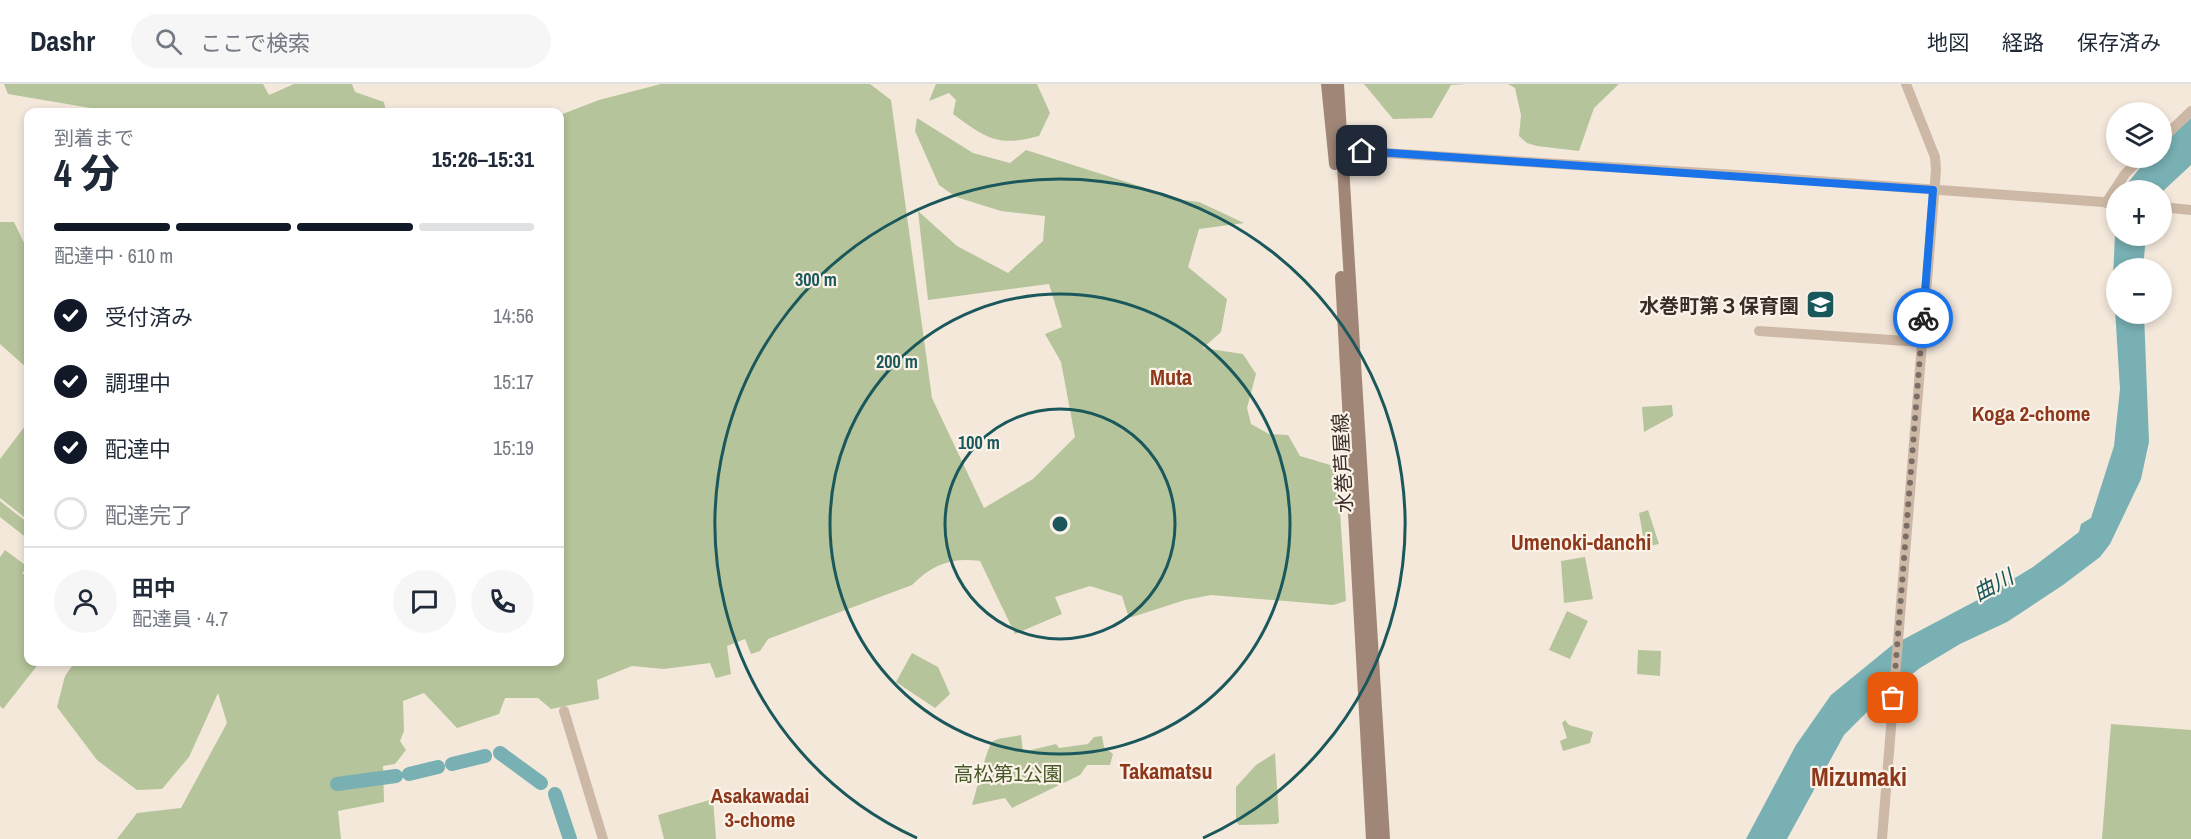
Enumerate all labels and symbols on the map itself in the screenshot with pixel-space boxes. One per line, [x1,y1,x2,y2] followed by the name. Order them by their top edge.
[1336,125,1387,176] pin
[795,267,837,292] text: 300 m
[1893,288,1953,348] courier
[1804,289,1836,321] school or university icon: 水巻町第３保育園
[1639,292,1799,319] place label: 水巻町第３保育園
[876,349,918,374] text: 200 m
[1150,362,1192,392] district label: Muta
[1972,399,2090,428] district label: Koga 2-chome
[1326,412,1358,514] street label: 水巻芦屋線
[958,430,1000,455] text: 100 m
[1050,514,1070,534] centre of rings
[1511,527,1651,557] district label: Umenoki-danchi
[1968,561,2020,608] water label: 曲川
[1867,672,1918,723] pin
[1120,756,1212,786] district label: Takamatsu
[1811,759,1907,794] district label: Mizumaki
[953,760,1063,787] park label: 高松第1公園
[711,781,809,834] district label: Asakawadai 3-chome

